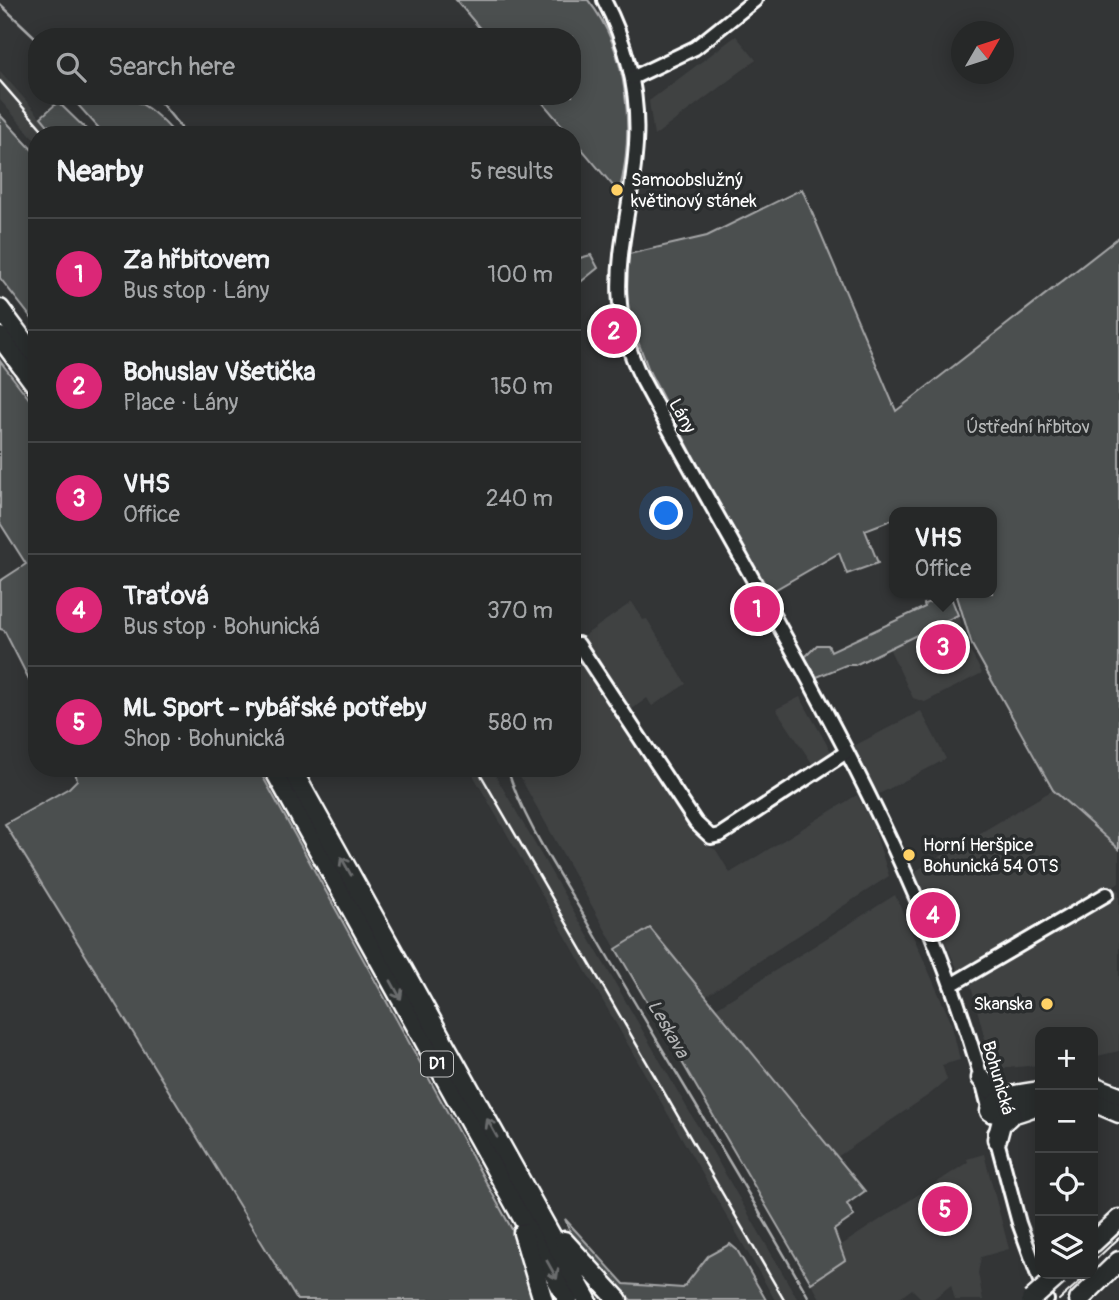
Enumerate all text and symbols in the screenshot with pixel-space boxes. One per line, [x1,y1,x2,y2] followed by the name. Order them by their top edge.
[951,21,1014,84] north arrow
[28,28,581,105] search box
[52,48,90,86] icon: search
[108,51,235,83] text: Search here
[56,153,143,190] text: Nearby
[470,157,553,186] text: 5 results
[631,169,757,213] place label: Samoobslužný květinový stánek
[609,182,625,198] marker: Samoobslužný květinový stánek
[123,244,270,276] text: Za hřbitovem
[75,260,84,289] text: 1
[487,260,553,289] text: 100 m
[123,276,269,305] text: Bus stop · Lány
[591,305,637,357] pin: 2
[123,356,316,388] text: Bohuslav Všetička
[73,372,85,401] text: 2
[490,372,553,401] text: 150 m
[123,388,238,417] text: Place · Lány
[663,395,701,438] street label: Lány
[966,416,1090,439] park label: Ústřední hřbitov
[123,468,170,500] text: VHS
[73,484,85,513] text: 3
[486,484,553,513] text: 240 m
[649,496,683,530] your location
[123,500,180,529] text: Office
[889,507,997,598] popup
[915,522,962,554] text: VHS
[915,554,971,583] text: Office
[123,580,209,612] text: Traťová
[734,583,780,635] pin: 1
[72,596,86,625] text: 4
[487,596,553,625] text: 370 m
[123,612,320,641] text: Bus stop · Bohunická
[920,621,966,673] pin: 3
[123,692,426,724] text: ML Sport - rybářské potřeby
[73,708,85,737] text: 5
[488,708,553,737] text: 580 m
[123,724,285,753] text: Shop · Bohunická
[923,834,1059,878] place label: Horní Heršpice Bohunická 54 OTS
[901,847,917,863] marker: Horní Heršpice Bohunická 54 OTS
[339,857,353,877] one-way arrow
[910,889,956,941] pin: 4
[390,979,403,1000] one-way arrow
[973,993,1033,1016] place label: Skanska
[642,996,695,1063] water label: Leskava
[1039,996,1055,1012] marker: Skanska
[1035,1027,1098,1279] map controls
[1035,1027,1098,1090] button: +
[976,1038,1020,1118] street label: Bohunická
[421,1052,453,1076] road number: D1
[1035,1090,1098,1153] button: −
[485,1119,499,1139] one-way arrow
[1035,1153,1098,1216] button: locate
[922,1183,968,1235] pin: 5
[1035,1216,1098,1279] button: layers
[545,1259,559,1279] one-way arrow

